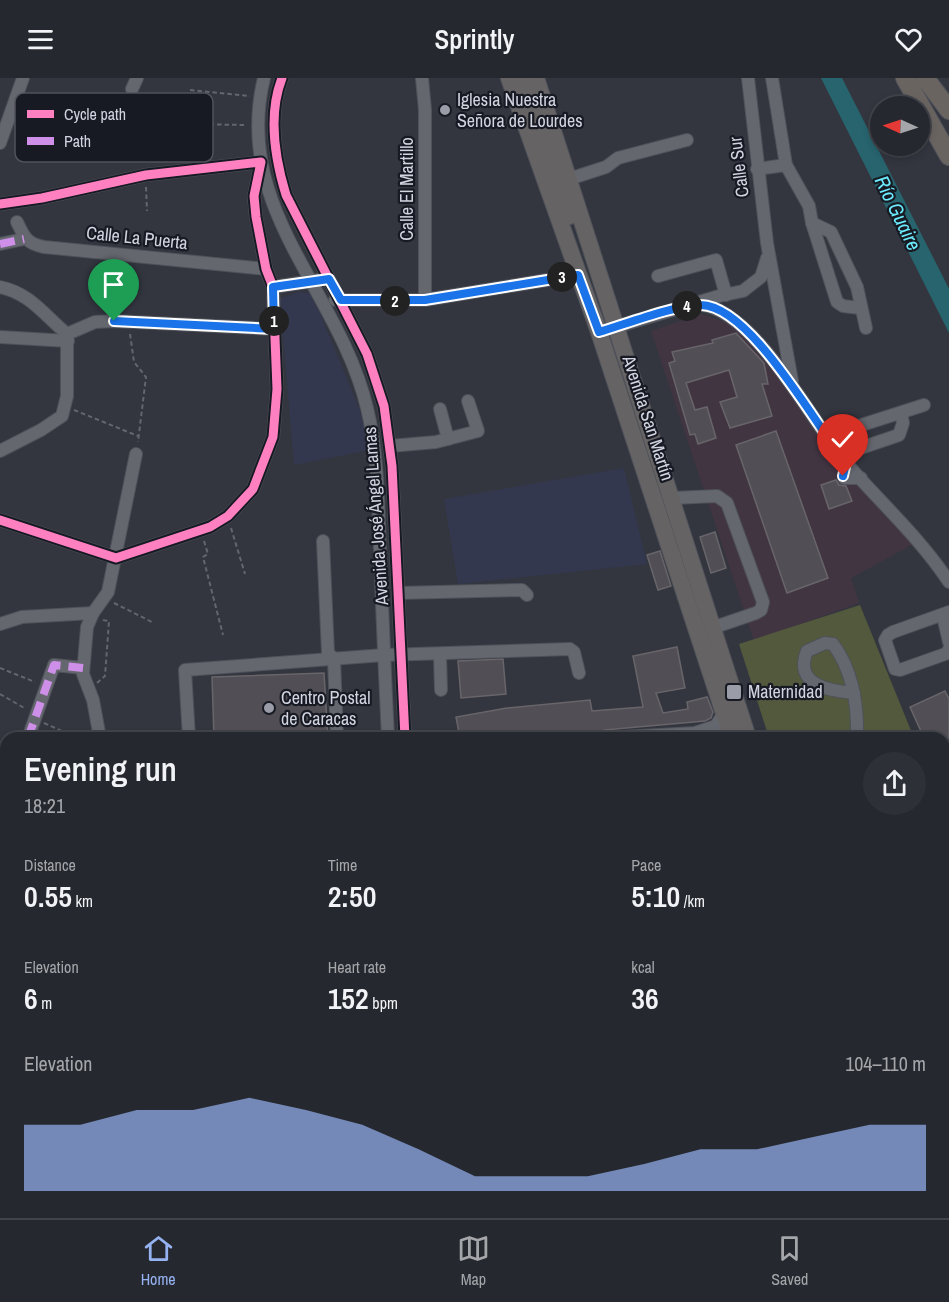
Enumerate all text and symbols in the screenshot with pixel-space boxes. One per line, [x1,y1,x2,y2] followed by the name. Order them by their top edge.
[435,21,514,57] text: Sprintly
[24,23,57,56] icon: menu
[892,23,925,56] icon: heart
[457,87,583,133] place label: Iglesia Nuestra Señora de Lourdes
[15,93,213,162] legend
[870,96,930,156] north arrow
[870,96,930,156] map controls
[64,103,126,125] text: Cycle path
[438,103,452,117] marker: Iglesia Nuestra Señora de Lourdes
[64,130,91,152] text: Path
[722,135,755,199] street label: Calle Sur
[394,137,419,241] street label: Calle El Martillo
[869,171,928,255] water label: Río Guaire
[85,220,189,255] street label: Calle La Puerta
[88,259,139,321] pin
[547,262,577,292] pin: 3
[558,266,566,288] text: 3
[97,268,130,301] icon: arrive
[380,286,410,316] pin: 2
[391,290,399,312] text: 2
[672,291,702,321] pin: 4
[683,295,691,317] text: 4
[259,306,289,336] pin: 1
[270,310,278,332] text: 1
[616,351,680,484] street label: Avenida San Martín
[817,414,868,476] pin
[826,423,859,456] icon: check
[357,426,394,607] street label: Avenida José Ángel Lamas
[748,679,823,704] place label: Maternidad
[725,683,743,701] marker: Maternidad
[281,685,370,731] place label: Centro Postal de Caracas
[262,701,276,715] marker: Centro Postal de Caracas
[24,747,177,791] text: Evening run
[863,752,926,815] button: share
[24,792,65,819] text: 18:21
[24,854,76,876] text: Distance
[328,854,357,876] text: Time
[631,854,661,876] text: Pace
[24,876,72,916] text: 0.55
[328,876,376,916] text: 2:50
[631,876,680,916] text: 5:10
[72,890,93,912] text: km
[680,890,705,912] text: /km
[24,956,79,978] text: Elevation
[328,956,386,978] text: Heart rate
[631,956,655,978] text: kcal
[24,978,38,1018] text: 6
[328,978,369,1018] text: 152
[631,978,659,1018] text: 36
[38,992,52,1014] text: m
[369,992,398,1014] text: bpm
[24,1050,92,1077] text: Elevation
[845,1050,926,1077] text: 104–110 m
[141,1232,176,1290] tab: Home
[457,1232,490,1290] tab: Map
[771,1232,808,1290] tab: Saved

